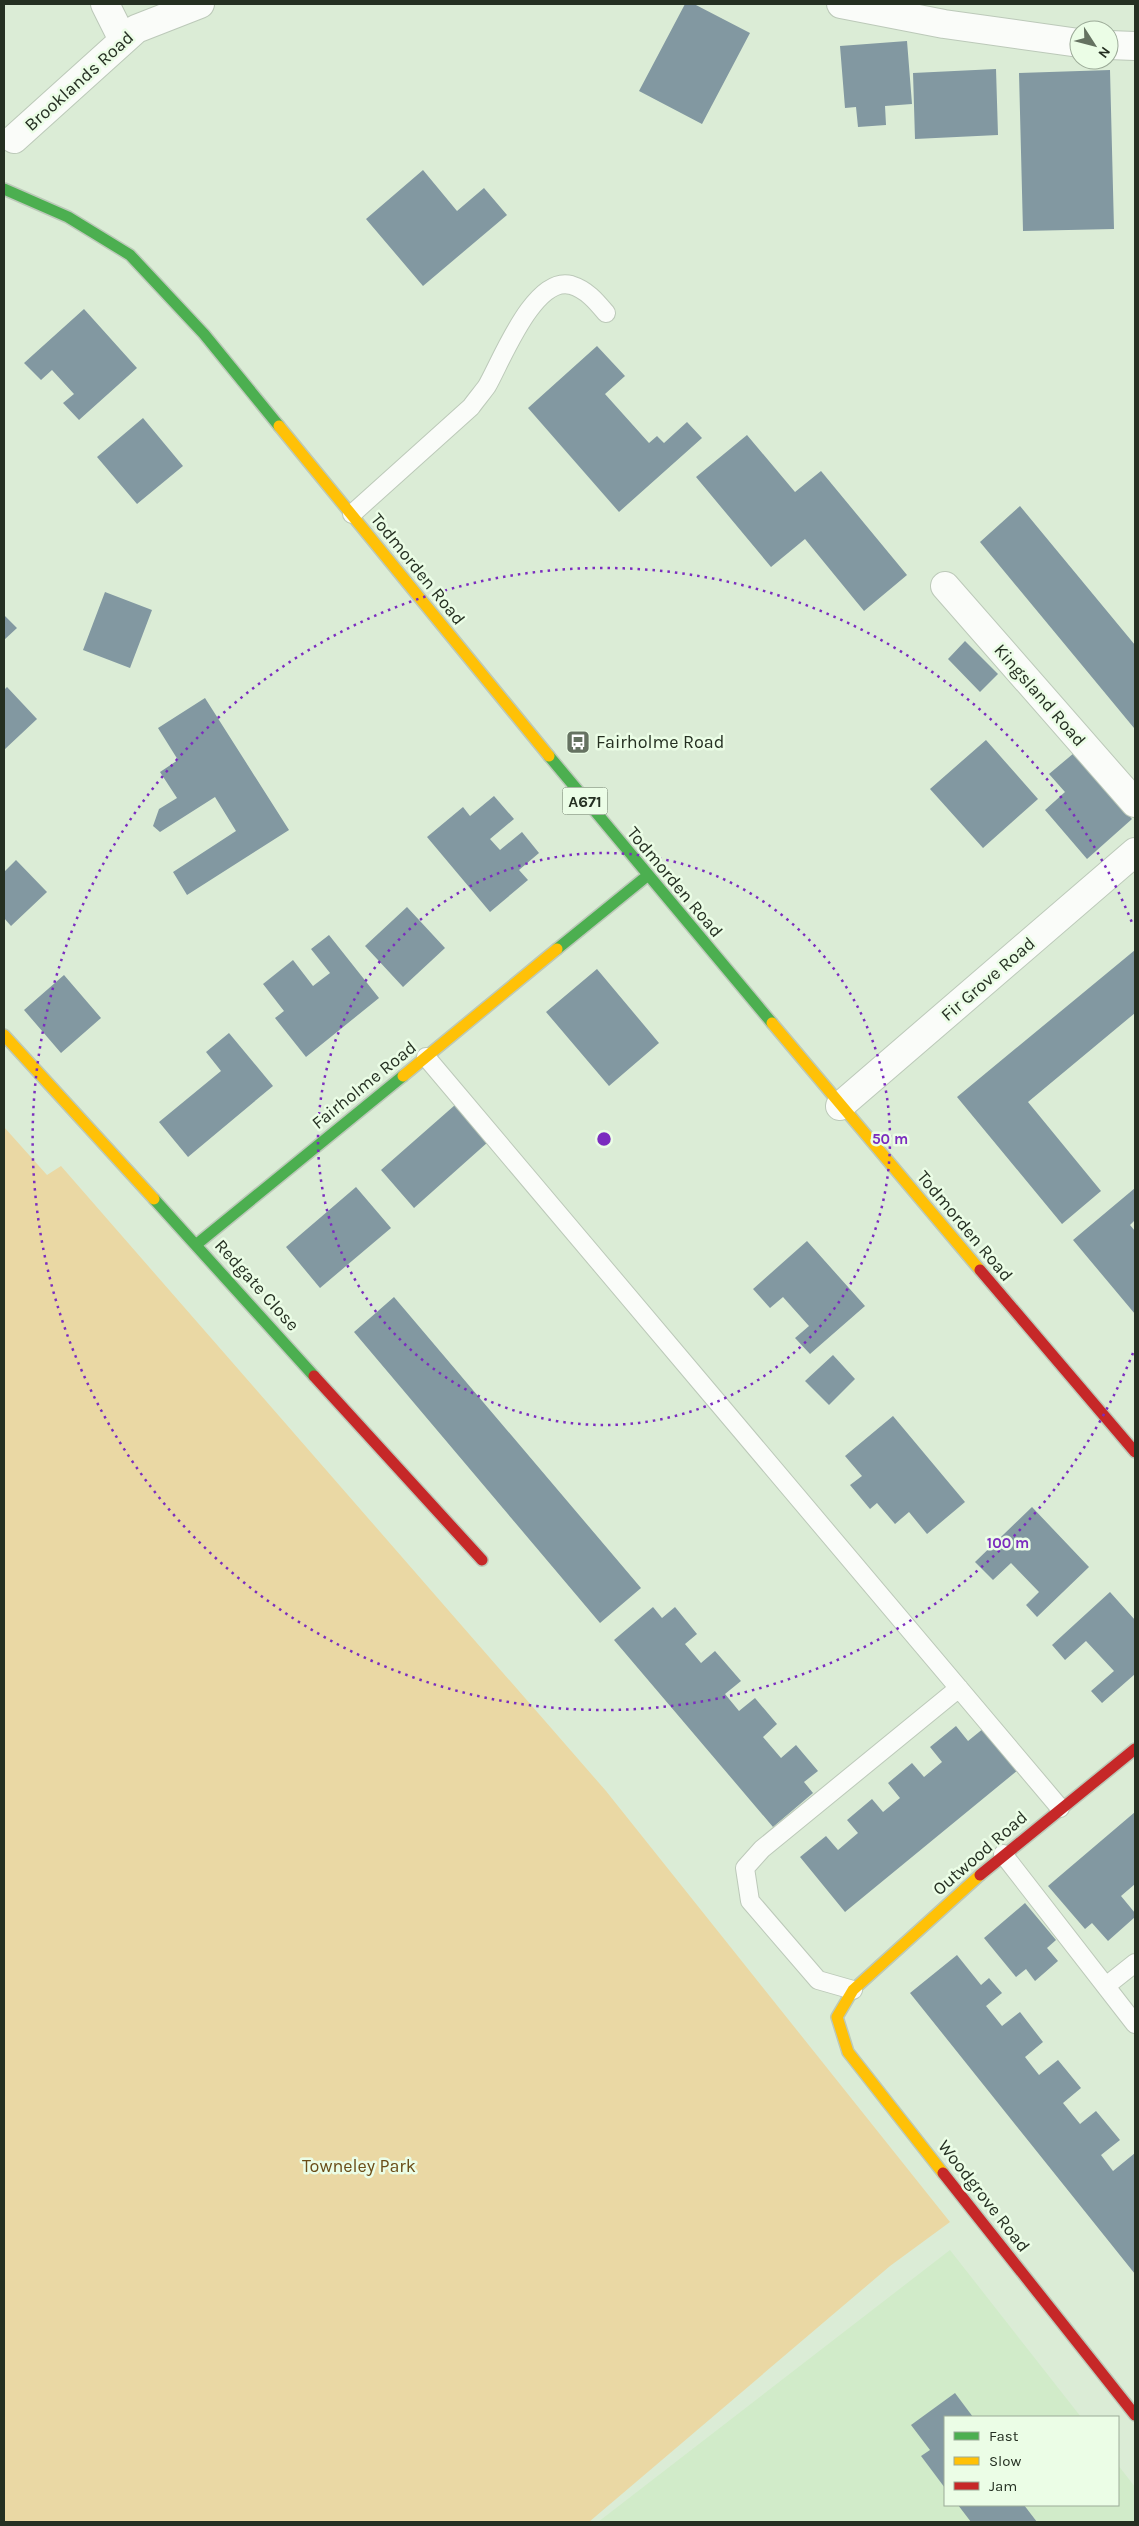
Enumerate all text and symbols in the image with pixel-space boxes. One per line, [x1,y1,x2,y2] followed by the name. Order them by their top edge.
[1069,20,1119,70] north arrow
[20,26,138,136] street label: Brooklands Road
[1094,43,1114,61] text: N
[366,509,470,629] street label: Todmorden Road
[989,639,1091,751] street label: Kingsland Road
[565,729,591,755] bus stop icon: Fairholme Road
[596,731,724,753] place label: Fairholme Road
[562,788,608,814] road number: A671
[622,822,728,942] street label: Todmorden Road
[936,932,1040,1026] street label: Fir Grove Road
[307,1036,421,1134] street label: Fairholme Road
[595,1130,613,1148] centre of rings
[872,1130,908,1148] text: 50 m
[912,1166,1018,1286] street label: Todmorden Road
[210,1235,304,1335] street label: Redgate Close
[987,1534,1029,1552] text: 100 m
[928,1806,1032,1900] street label: Outwood Road
[933,2135,1035,2257] street label: Woodgrove Road
[302,2155,416,2177] park label: Towneley Park
[944,2416,1119,2506] legend
[989,2427,1019,2445] text: Fast
[989,2452,1021,2470] text: Slow
[989,2477,1017,2495] text: Jam

